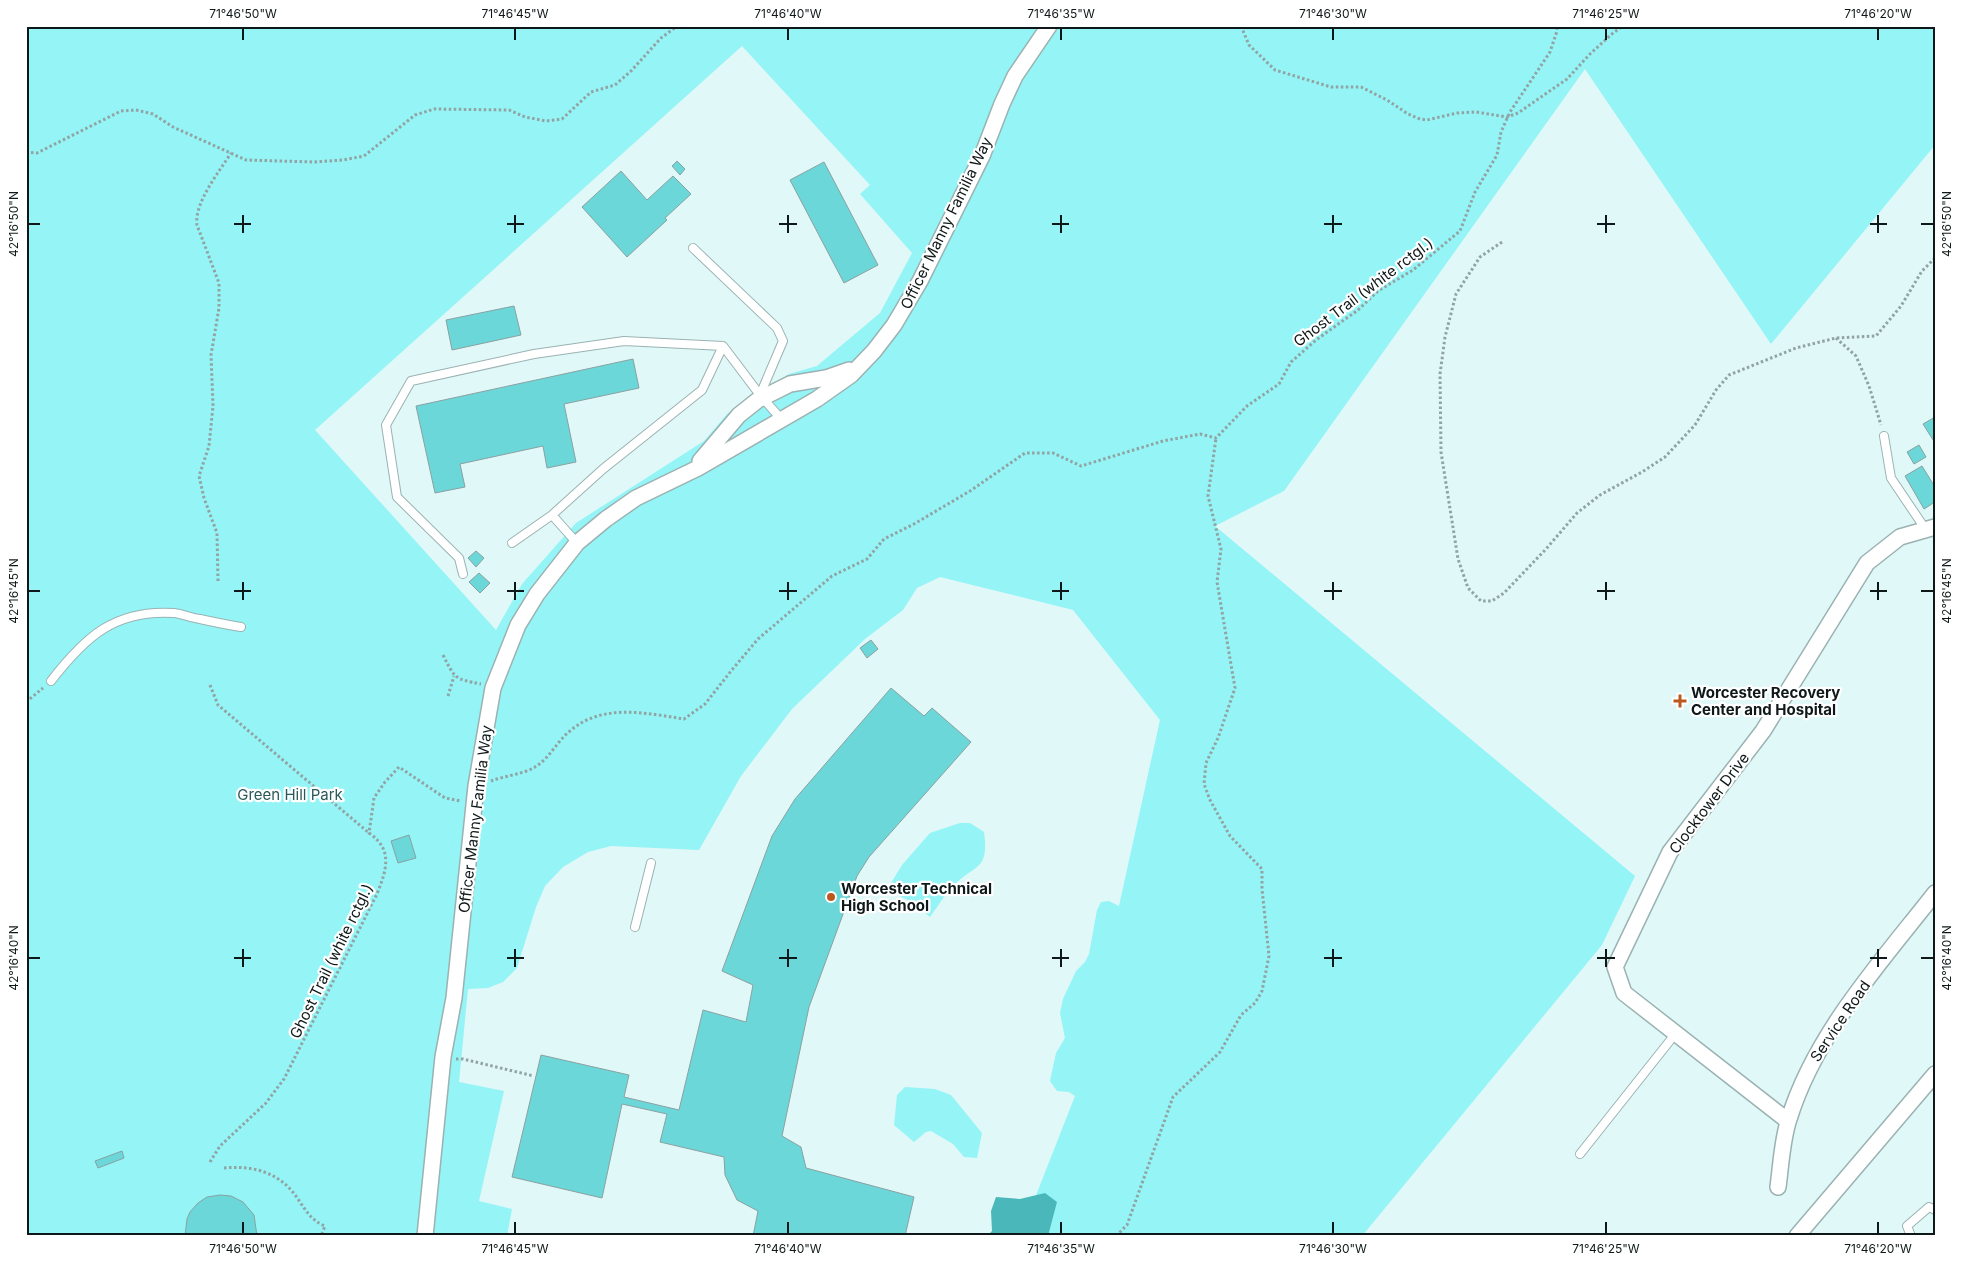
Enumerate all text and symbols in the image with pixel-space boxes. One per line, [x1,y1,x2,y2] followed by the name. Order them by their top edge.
[209,6,277,21] text: 71°46'50"W
[481,6,549,21] text: 71°46'45"W
[754,6,822,21] text: 71°46'40"W
[1027,6,1095,21] text: 71°46'35"W
[1299,6,1367,21] text: 71°46'30"W
[1572,6,1640,21] text: 71°46'25"W
[1844,6,1912,21] text: 71°46'20"W
[896,133,996,312] street label: Officer Manny Familia Way
[6,191,21,257] text: 42°16'50"N
[1939,191,1954,257] text: 42°16'50"N
[1289,233,1437,351] street label: Ghost Trail (white rctgl.)
[6,558,21,624] text: 42°16'45"N
[1939,558,1954,624] text: 42°16'45"N
[1691,683,1840,719] place label: Worcester Recovery Center and Hospital
[1673,694,1687,708] marker: Worcester Recovery Center and Hospital
[454,723,496,914] street label: Officer Manny Familia Way
[1665,749,1753,857] street label: Clocktower Drive
[237,785,344,804] park label: Green Hill Park
[841,879,992,915] place label: Worcester Technical High School
[285,881,377,1041] street label: Ghost Trail (white rctgl.)
[825,891,837,903] marker: Worcester Technical High School
[6,925,21,991] text: 42°16'40"N
[1939,925,1954,991] text: 42°16'40"N
[1806,977,1874,1065] street label: Service Road
[209,1241,277,1256] text: 71°46'50"W
[481,1241,549,1256] text: 71°46'45"W
[754,1241,822,1256] text: 71°46'40"W
[1027,1241,1095,1256] text: 71°46'35"W
[1299,1241,1367,1256] text: 71°46'30"W
[1572,1241,1640,1256] text: 71°46'25"W
[1844,1241,1912,1256] text: 71°46'20"W

